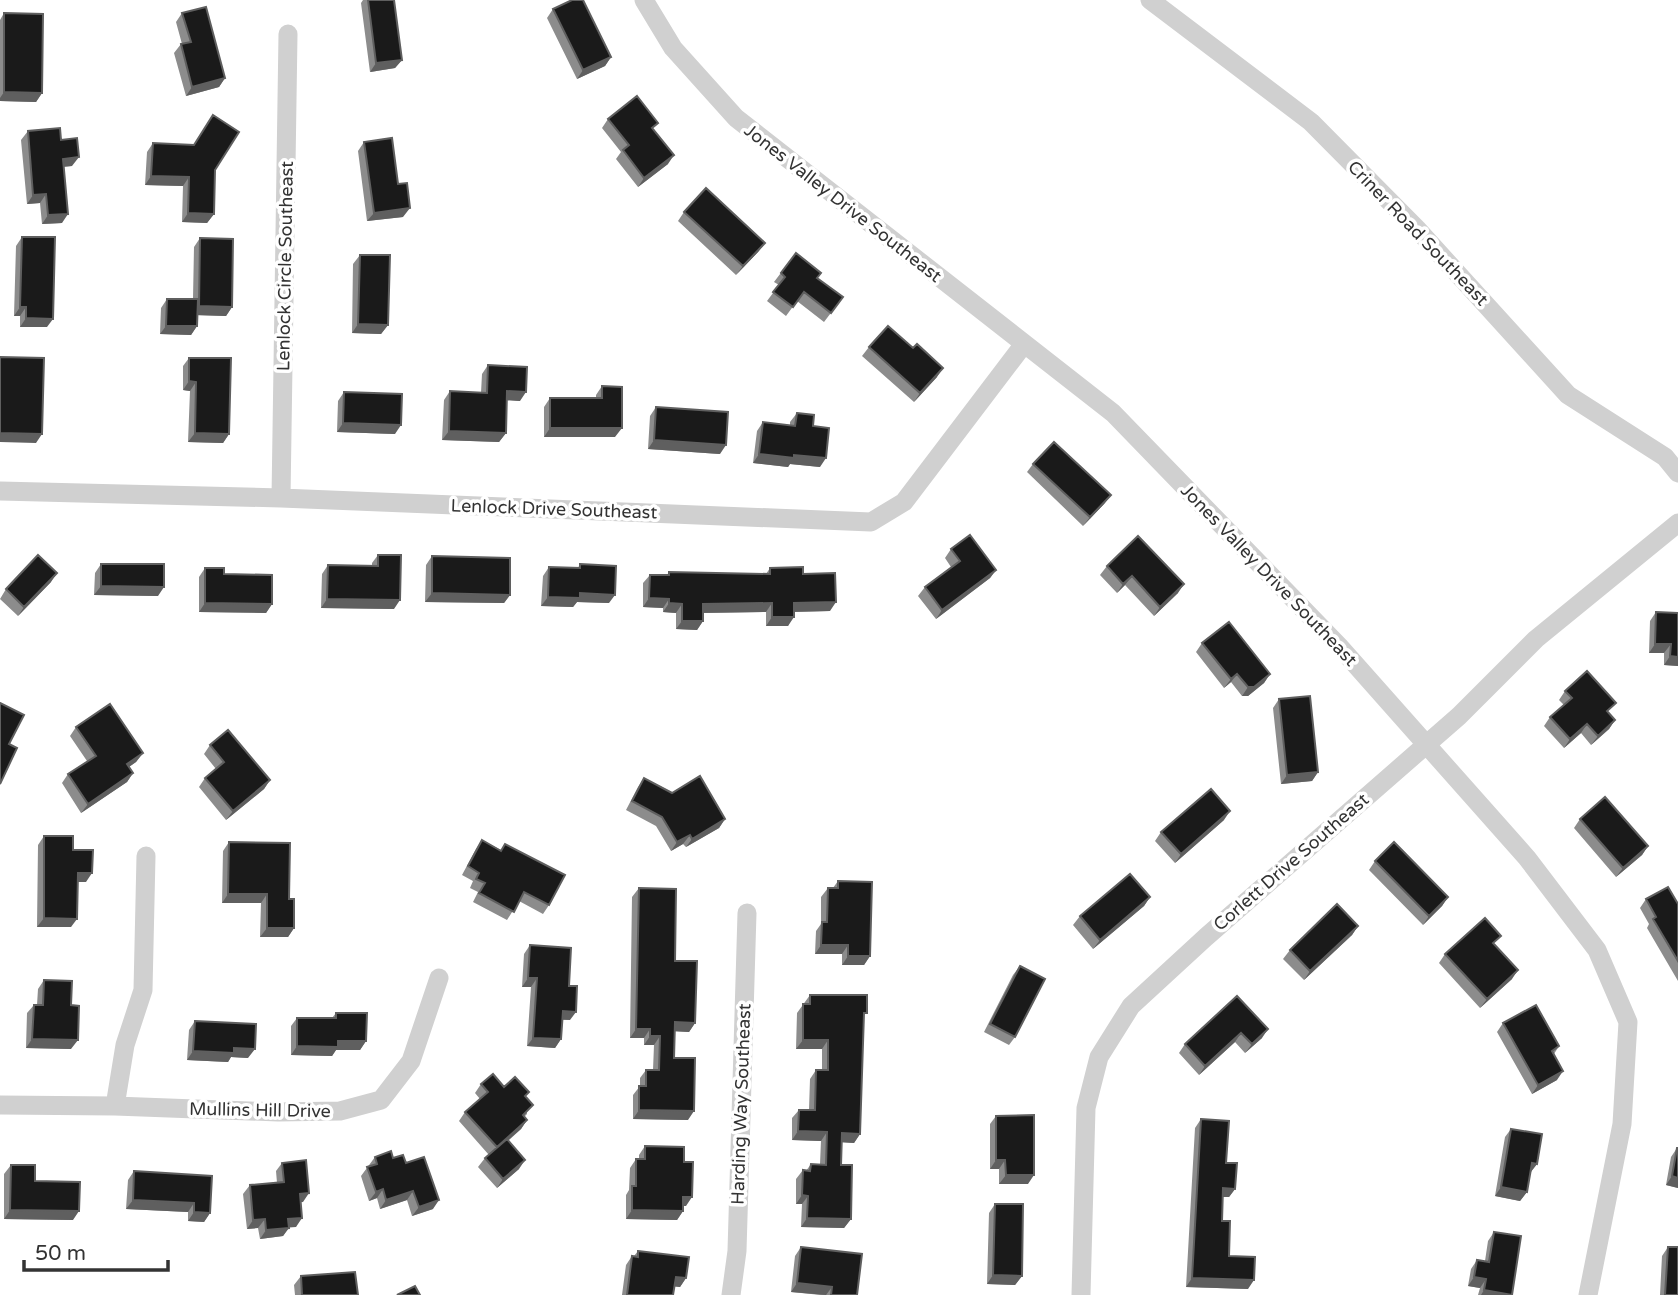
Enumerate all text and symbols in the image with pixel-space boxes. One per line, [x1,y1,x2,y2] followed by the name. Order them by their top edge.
[740,119,946,287] street label: Jones Valley Drive Southeast
[1343,156,1493,310] street label: Criner Road Southeast
[272,161,298,371] street label: Lenlock Circle Southeast
[1176,479,1362,671] street label: Jones Valley Drive Southeast
[450,494,658,524] street label: Lenlock Drive Southeast
[1209,788,1373,936] street label: Corlett Drive Southeast
[726,1003,756,1205] street label: Harding Way Southeast
[189,1098,331,1122] street label: Mullins Hill Drive
[24,1228,168,1272] scale bar
[35,1241,86,1266] text: 50 m

